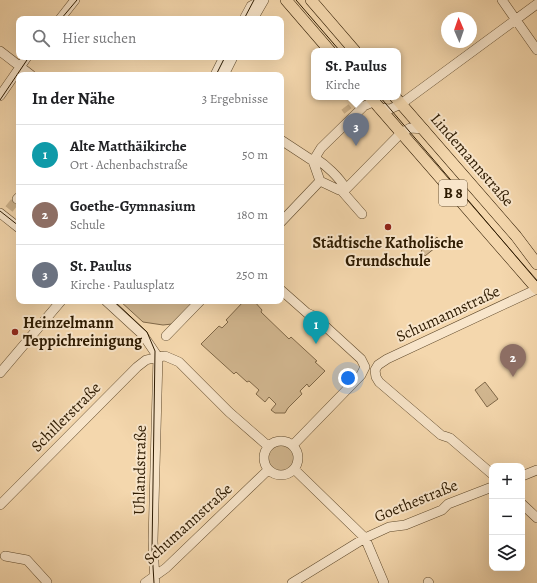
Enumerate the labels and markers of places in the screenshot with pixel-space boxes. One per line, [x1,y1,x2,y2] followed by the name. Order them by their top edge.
[343,113,369,146] pin: 3
[383,222,393,232] marker: Städtische Katholische Grundschule
[312,232,464,272] place label: Städtische Katholische Grundschule
[303,311,329,344] pin: 1
[23,312,143,352] place label: Heinzelmann Teppichreinigung
[10,327,20,337] marker: Heinzelmann Teppichreinigung
[500,344,526,377] pin: 2

